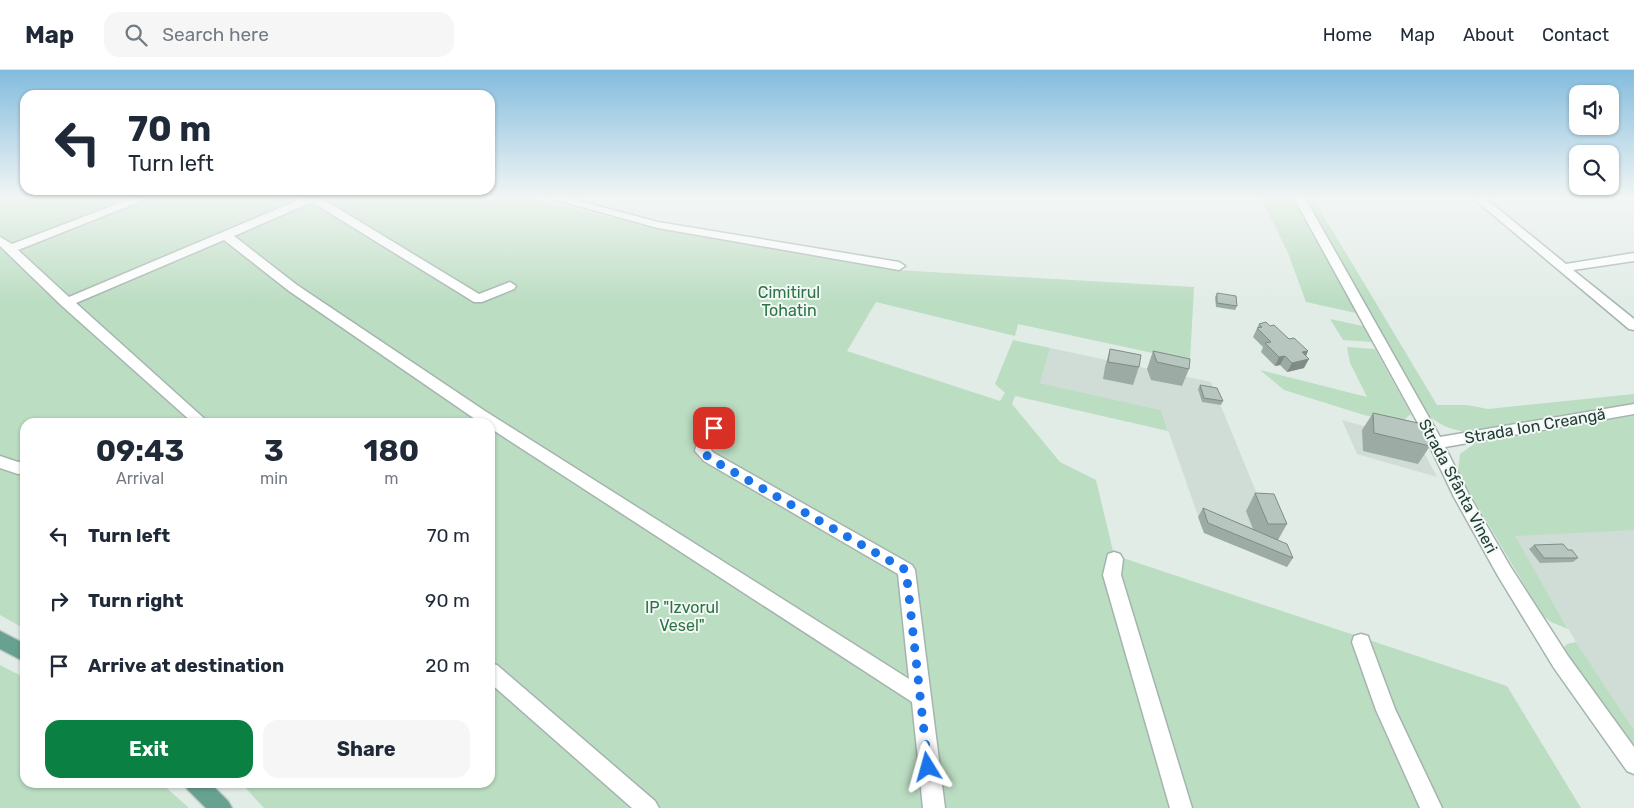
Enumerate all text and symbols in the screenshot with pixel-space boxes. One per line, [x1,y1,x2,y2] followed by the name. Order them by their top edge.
[104,12,454,57] search box
[25,21,74,49] text: Map
[122,21,150,49] icon: search
[162,23,269,46] text: Search here
[1323,24,1372,46] text: Home
[1400,24,1435,46] text: Map
[1463,24,1514,46] text: About
[1542,24,1609,46] text: Contact
[1569,85,1619,195] map controls
[1569,85,1619,135] button: sound
[128,108,211,150] text: 70 m
[45,110,110,175] icon: left
[1569,145,1619,195] button: search
[128,150,214,177] text: Turn left
[758,283,820,320] park label: Cimitirul Tohatin
[1463,404,1607,448] street label: Strada Ion Creangă
[693,407,735,449] pin
[700,414,728,442] icon: arrive
[1415,416,1501,556] street label: Strada Sfânta Vineri
[96,433,184,469] text: 09:43
[264,433,284,469] text: 3
[364,433,419,469] text: 180
[116,469,164,488] text: Arrival
[260,469,288,488] text: min
[384,469,399,488] text: m
[45,522,73,550] icon: left
[88,524,170,547] text: Turn left
[427,524,470,547] text: 70 m
[45,587,73,615] icon: right
[88,589,183,612] text: Turn right
[425,589,470,612] text: 90 m
[645,598,719,635] park label: IP "Izvorul Vesel"
[45,652,73,680] icon: arrive
[88,654,284,677] text: Arrive at destination
[425,654,470,677] text: 20 m
[45,720,253,778] button: Exit
[263,720,470,778] button: Share
[901,740,953,792] position arrow

